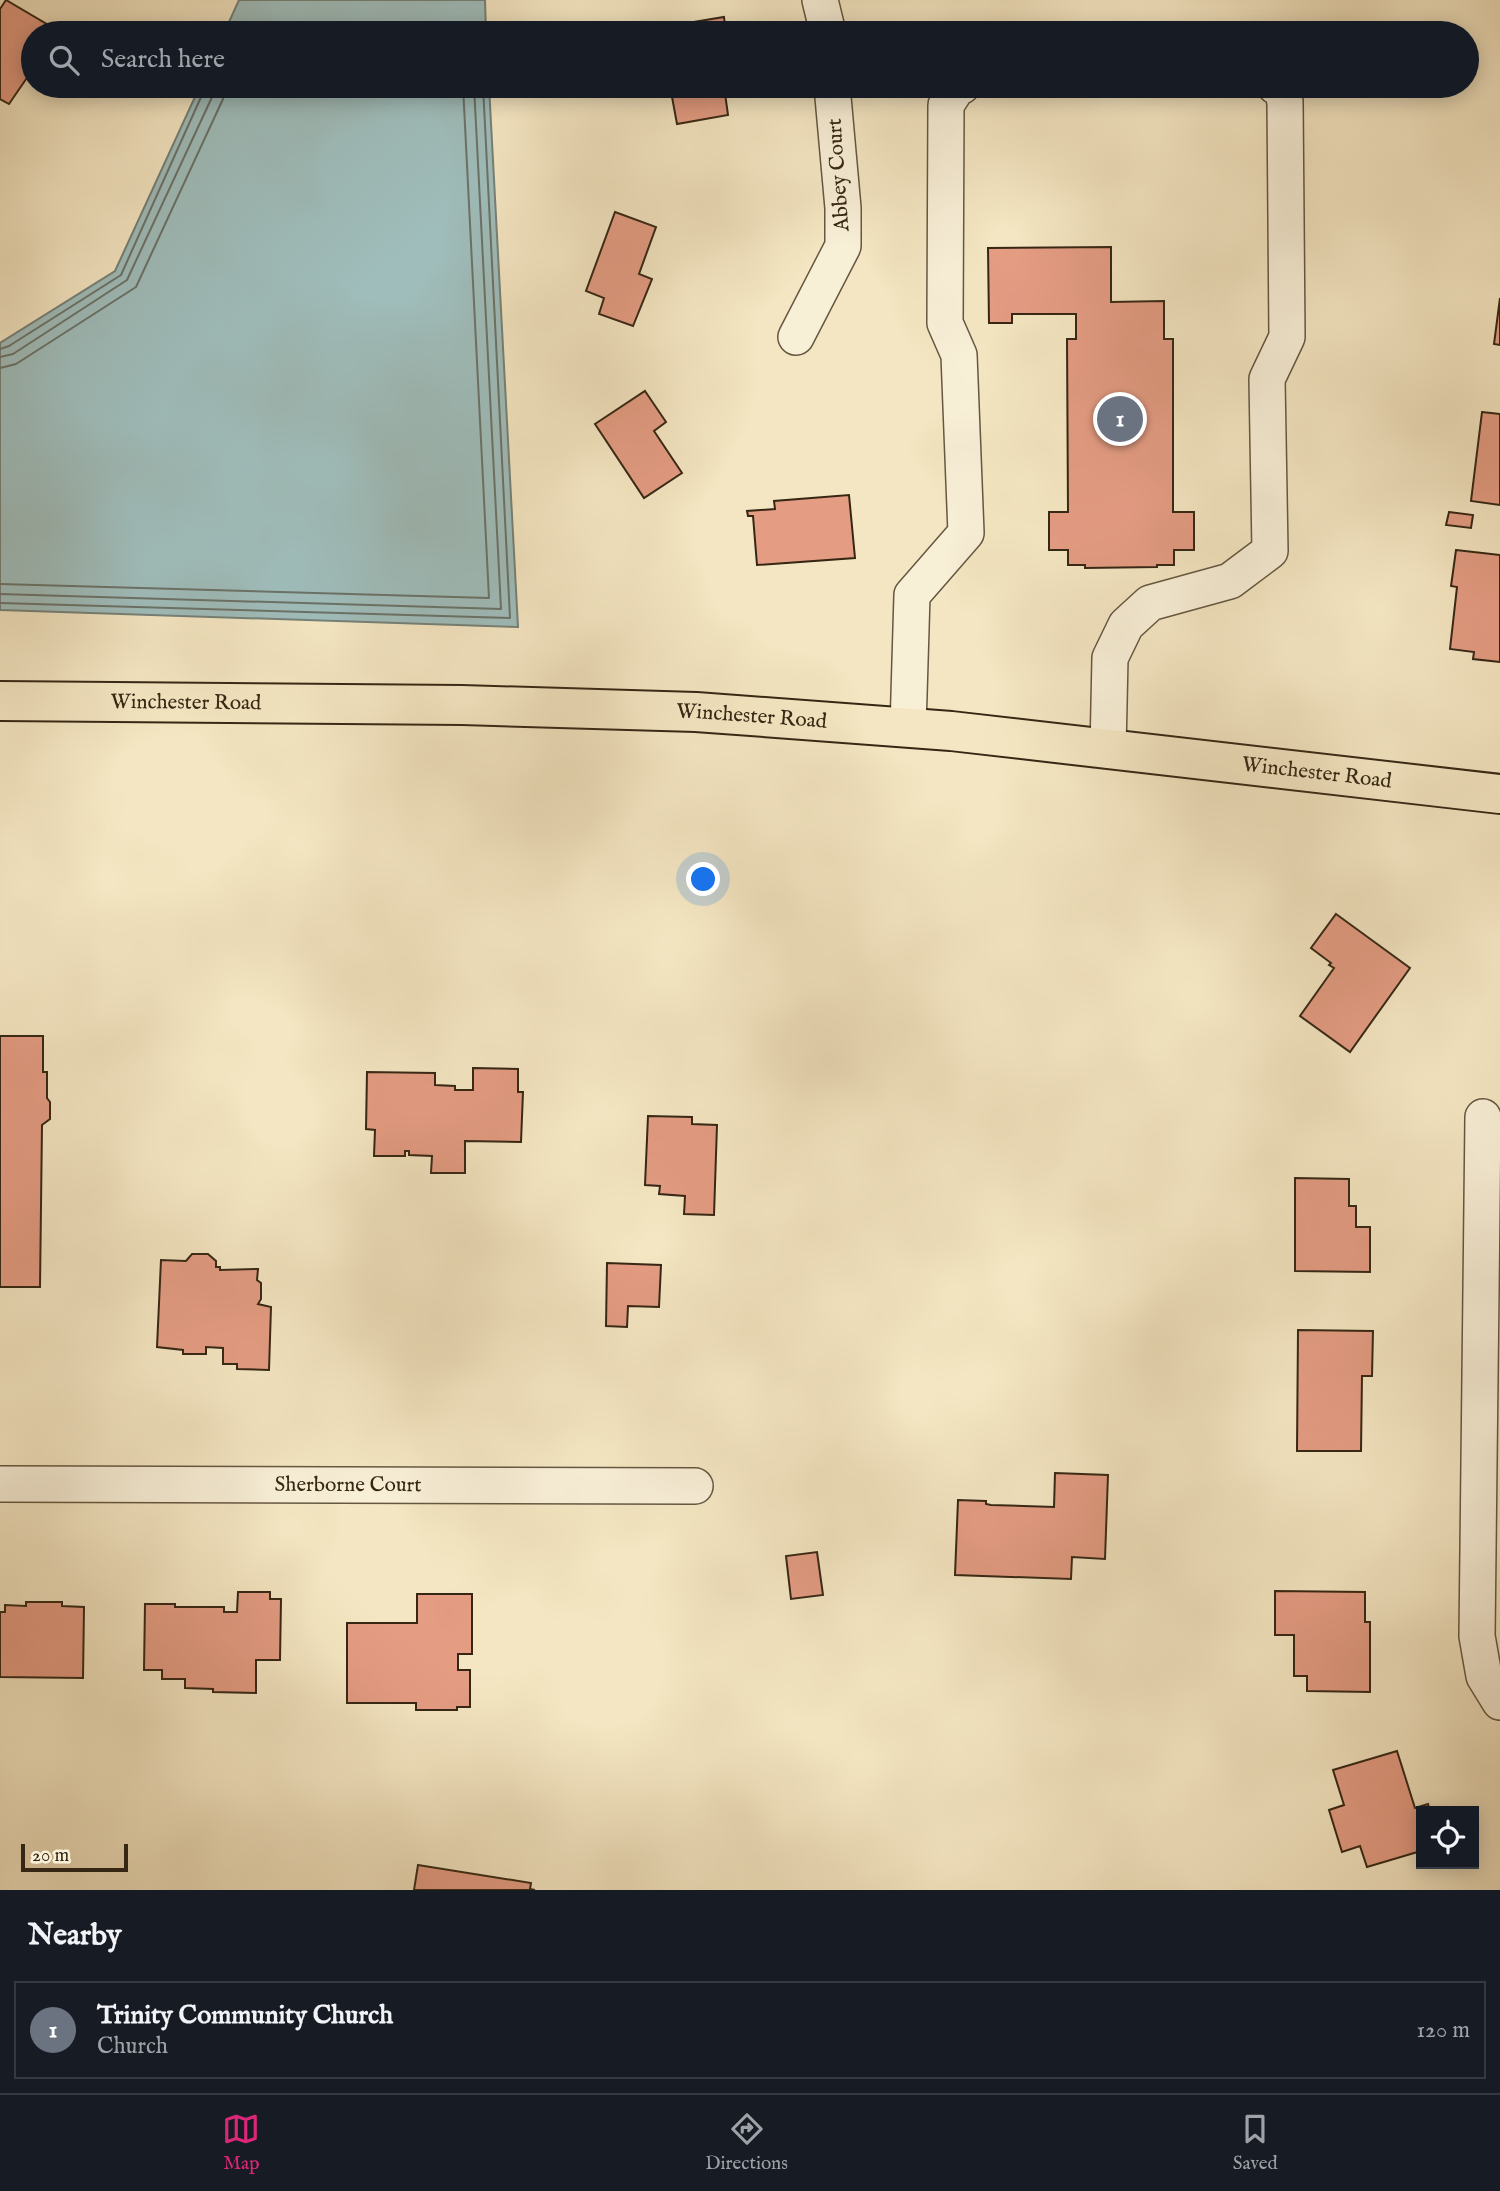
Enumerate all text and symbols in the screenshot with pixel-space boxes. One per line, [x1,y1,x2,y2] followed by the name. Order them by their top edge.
[21,21,1479,98] search box
[45,41,83,79] icon: search
[101,43,225,76] text: Search here
[822,118,856,233] street label: Abbey Court
[1097,393,1143,445] pin: 1
[111,688,262,717] street label: Winchester Road
[676,698,829,735] street label: Winchester Road
[1240,751,1394,795] street label: Winchester Road
[686,862,720,896] your location
[274,1471,422,1499] street label: Sherborne Court
[1416,1806,1479,1869] map controls
[1416,1806,1479,1869] button: locate
[21,1841,128,1873] scale bar
[32,1844,69,1868] text: 20 m
[28,1917,121,1955] text: Nearby
[97,1999,393,2032] text: Trinity Community Church
[49,2016,57,2045] text: 1
[1417,2016,1470,2045] text: 120 m
[97,2032,168,2061] text: Church
[222,2110,260,2176] tab: Map
[705,2110,788,2176] tab: Directions
[1233,2110,1278,2176] tab: Saved

